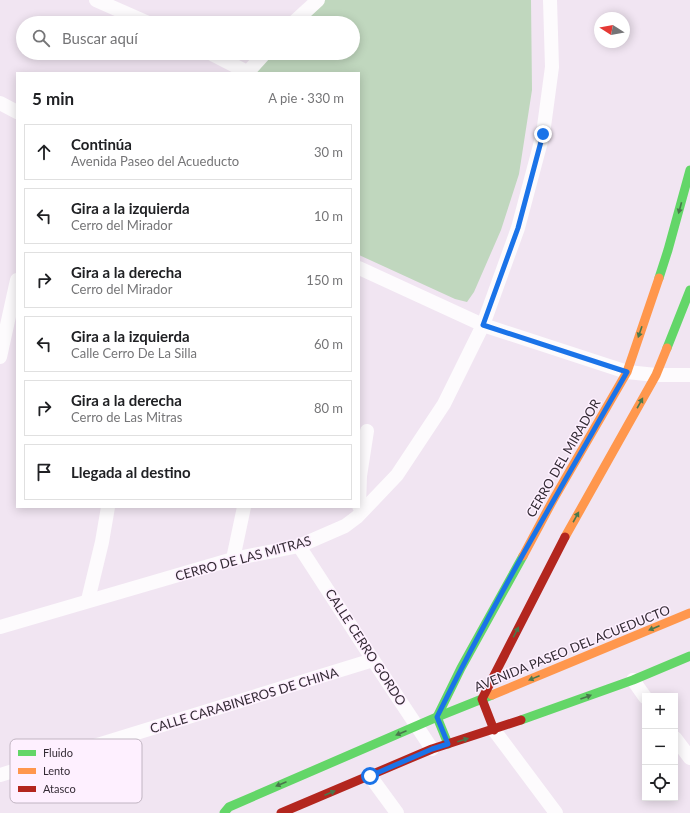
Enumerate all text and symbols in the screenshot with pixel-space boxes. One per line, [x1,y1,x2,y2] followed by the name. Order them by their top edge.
[594,12,630,48] north arrow
[16,16,360,60] search box
[30,27,52,49] icon: search
[62,29,138,47] text: Buscar aquí
[32,88,74,109] text: 5 min
[268,90,344,106] text: A pie · 330 m
[534,125,552,143] route end
[71,135,132,153] text: Continúa
[33,141,55,163] icon: ahead
[314,144,343,160] text: 30 m
[71,153,239,169] text: Avenida Paseo del Acueducto
[71,199,190,217] text: Gira a la izquierda
[676,202,682,214] one-way arrow
[33,205,55,227] icon: left
[314,208,343,224] text: 10 m
[71,217,172,233] text: Cerro del Mirador
[71,263,182,281] text: Gira a la derecha
[33,269,55,291] icon: right
[306,272,343,288] text: 150 m
[71,281,172,297] text: Cerro del Mirador
[637,326,643,338] one-way arrow
[71,327,190,345] text: Gira a la izquierda
[33,333,55,355] icon: left
[314,336,343,352] text: 60 m
[71,345,197,361] text: Calle Cerro De La Silla
[71,391,182,409] text: Gira a la derecha
[523,395,604,520] street label: CERRO DEL MIRADOR
[33,397,55,419] icon: right
[636,397,643,409] one-way arrow
[314,400,343,416] text: 80 m
[71,409,182,425] text: Cerro de Las Mitras
[33,461,55,483] icon: arrive
[71,463,191,481] text: Llegada al destino
[573,511,580,522] one-way arrow
[173,532,313,584] street label: CERRO DE LAS MITRAS
[322,586,410,708] street label: CALLE CERRO GORDO
[472,601,672,695] street label: AVENIDA PASEO DEL ACUEDUCTO
[648,625,660,632] one-way arrow
[513,626,519,638] one-way arrow
[148,664,340,736] street label: CALLE CARABINEROS DE CHINA
[528,676,540,682] one-way arrow
[580,693,592,699] one-way arrow
[642,693,678,801] map controls
[642,693,678,729] button: +
[642,729,678,765] button: −
[395,730,406,736] one-way arrow
[458,737,470,743] one-way arrow
[10,739,142,803] legend
[43,746,73,759] text: Fluido
[43,764,70,777] text: Lento
[642,765,678,801] button: locate
[361,767,379,785] route start
[43,782,76,795] text: Atasco
[275,782,287,788] one-way arrow
[324,789,336,795] one-way arrow

